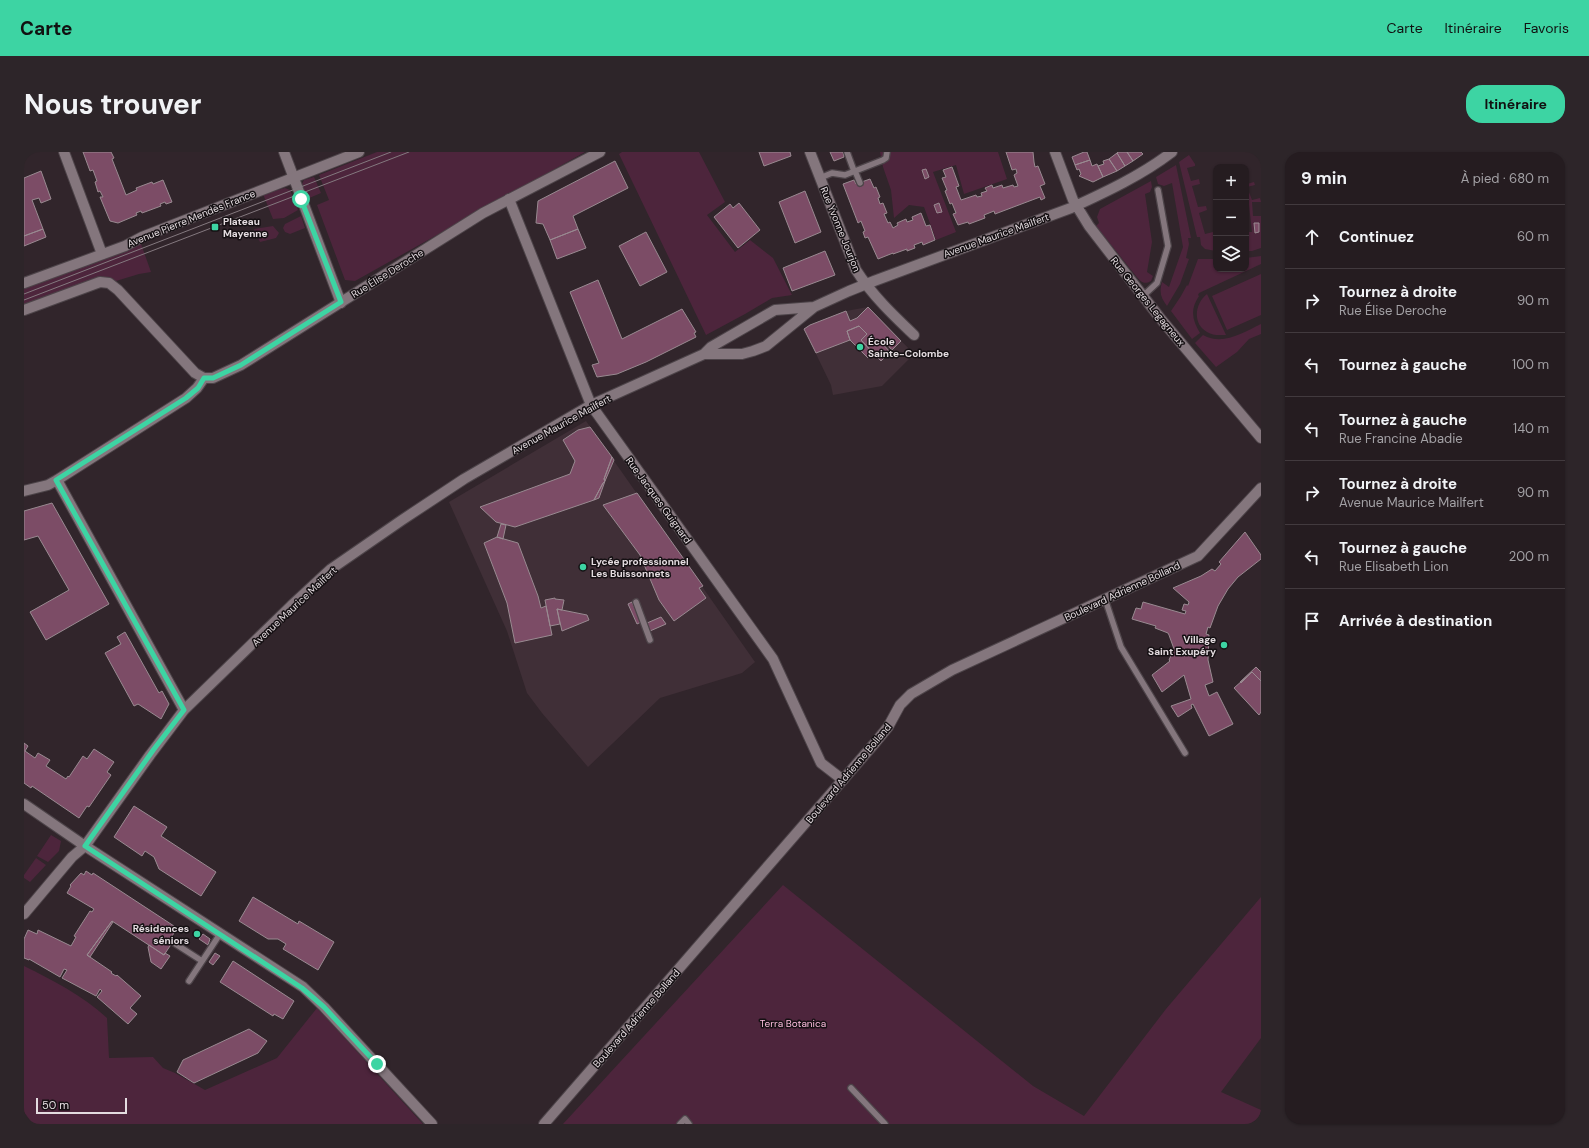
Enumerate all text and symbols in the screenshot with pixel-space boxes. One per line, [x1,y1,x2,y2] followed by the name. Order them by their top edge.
[20,16,72,41] text: Carte
[1387,19,1423,37] text: Carte
[1445,19,1502,37] text: Itinéraire
[1524,19,1569,37] text: Favoris
[1466,85,1565,123] button: Itinéraire
[24,86,201,123] text: Nous trouver
[1213,164,1249,272] map controls
[1213,164,1249,200] button: +
[1301,167,1347,189] text: 9 min
[1461,170,1549,187] text: À pied · 680 m
[818,185,864,274] street label: Rue Yvonne Jourjon
[125,187,257,250] street label: Avenue Pierre Mendès France
[292,190,310,208] route start
[1213,200,1249,236] button: −
[942,210,1051,261] street label: Avenue Maurice Mailfert
[223,215,268,240] place label: Plateau Mayenne
[210,222,220,232] marker: Plateau Mayenne
[1301,226,1323,248] icon: ahead
[1339,227,1414,247] text: Continuez
[1517,228,1549,245] text: 60 m
[1213,236,1249,272] button: layers
[349,246,426,301] street label: Rue Élise Deroche
[1108,254,1188,349] street label: Rue Georges Legagneux
[1339,282,1457,302] text: Tournez à droite
[1301,290,1323,312] icon: right
[1517,292,1549,309] text: 90 m
[1339,302,1447,319] text: Rue Élise Deroche
[868,335,949,360] place label: École Sainte-Colombe
[855,342,865,352] marker: École Sainte-Colombe
[1301,354,1323,376] icon: left
[1339,355,1467,375] text: Tournez à gauche
[1512,356,1549,373] text: 100 m
[509,392,613,457] street label: Avenue Maurice Mailfert
[1339,410,1467,430] text: Tournez à gauche
[1301,418,1323,440] icon: left
[1513,420,1549,437] text: 140 m
[1339,430,1463,447] text: Rue Francine Abadie
[623,454,694,546] street label: Rue Jacques Guignard
[1339,474,1457,494] text: Tournez à droite
[1301,482,1323,504] icon: right
[1517,484,1549,501] text: 90 m
[1339,494,1484,511] text: Avenue Maurice Mailfert
[1339,538,1467,558] text: Tournez à gauche
[1301,546,1323,568] icon: left
[1509,548,1549,565] text: 200 m
[591,555,689,580] place label: Lycée professionnel Les Buissonnets
[1339,558,1448,575] text: Rue Elisabeth Lion
[1062,559,1182,624] street label: Boulevard Adrienne Bolland
[578,562,588,572] marker: Lycée professionnel Les Buissonnets
[249,564,340,649] street label: Avenue Maurice Mailfert
[1301,610,1323,632] icon: arrive
[1339,611,1492,631] text: Arrivée à destination
[1148,633,1216,658] place label: Village Saint Exupéry
[1219,640,1229,650] marker: Village Saint Exupéry
[803,721,894,826] street label: Boulevard Adrienne Bolland
[133,922,189,947] place label: Résidences séniors
[192,929,202,939] marker: Résidences séniors
[590,966,683,1070] street label: Boulevard Adrienne Bolland
[760,1017,826,1030] park label: Terra Botanica
[368,1055,386,1073] route end
[36,1096,127,1115] scale bar
[42,1098,69,1112] text: 50 m

